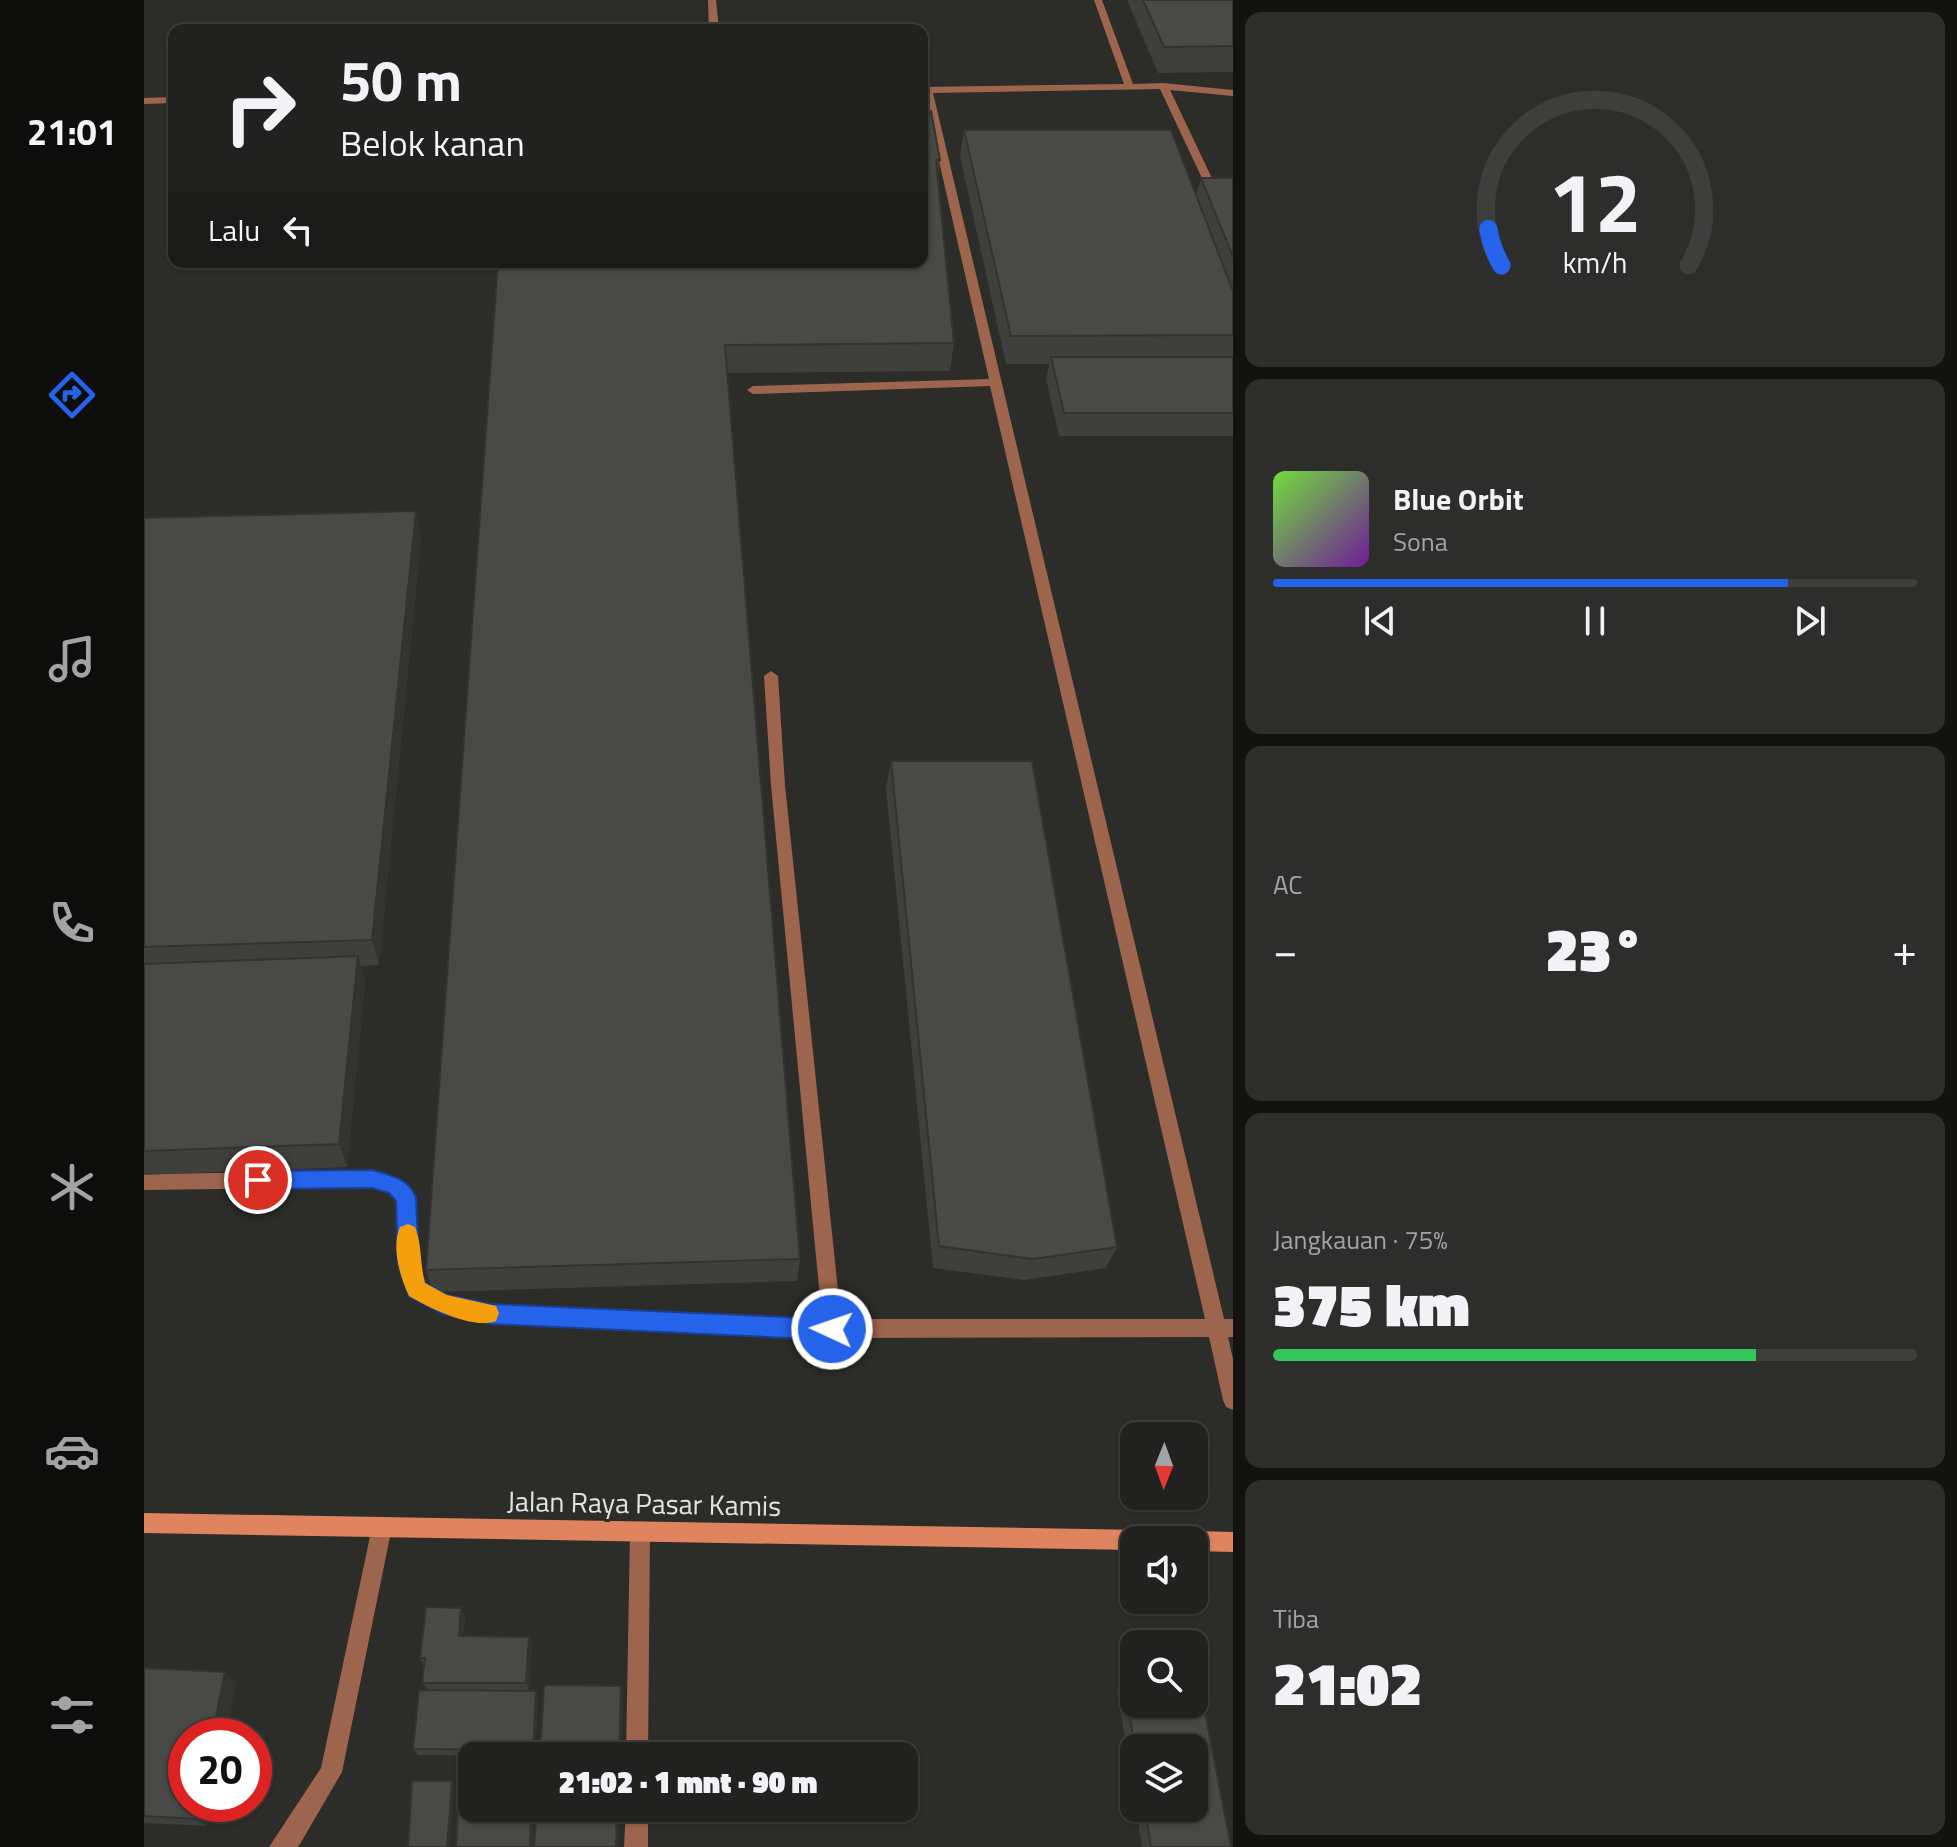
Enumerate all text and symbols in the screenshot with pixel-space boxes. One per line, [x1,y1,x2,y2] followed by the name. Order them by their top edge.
[340,38,462,123] text: 50 m
[208,56,312,160] icon: right
[27,104,117,159] text: 21:01
[340,115,525,170] text: Belok kanan
[1548,137,1642,263] text: 12
[208,207,260,253] text: Lalu
[276,208,320,252] icon: left
[1563,241,1627,284] text: km/h
[44,367,100,423] icon: directions
[1393,476,1524,522] text: Blue Orbit
[1393,522,1448,561] text: Sona
[1358,599,1402,643] icon: previous
[1573,599,1617,643] icon: pause
[1788,599,1832,643] icon: next
[44,631,100,687] icon: music
[1273,865,1302,904] text: AC
[44,895,100,951] icon: phone
[1546,903,1645,994] text: 23°
[1273,916,1298,983] text: −
[1892,916,1917,983] text: +
[224,1146,292,1214] pin
[236,1158,280,1202] icon: arrive
[44,1159,100,1215] icon: climate
[1273,1220,1448,1259] text: Jangkauan · 75%
[1273,1258,1470,1349] text: 375 km
[790,1287,874,1371] position arrow
[1120,1422,1208,1510] north arrow
[1120,1422,1208,1822] map controls
[44,1423,100,1479] icon: car
[506,1479,782,1527] street label: Jalan Raya Pasar Kamis
[1120,1526,1208,1614] button: sound
[1273,1599,1319,1638] text: Tiba
[1120,1630,1208,1718] button: search
[1273,1637,1422,1728] text: 21:02
[44,1687,100,1743] icon: filters
[168,1718,272,1822] speed limit sign: 20
[1120,1734,1208,1822] button: layers
[559,1759,817,1805] text: 21:02 · 1 mnt · 90 m

